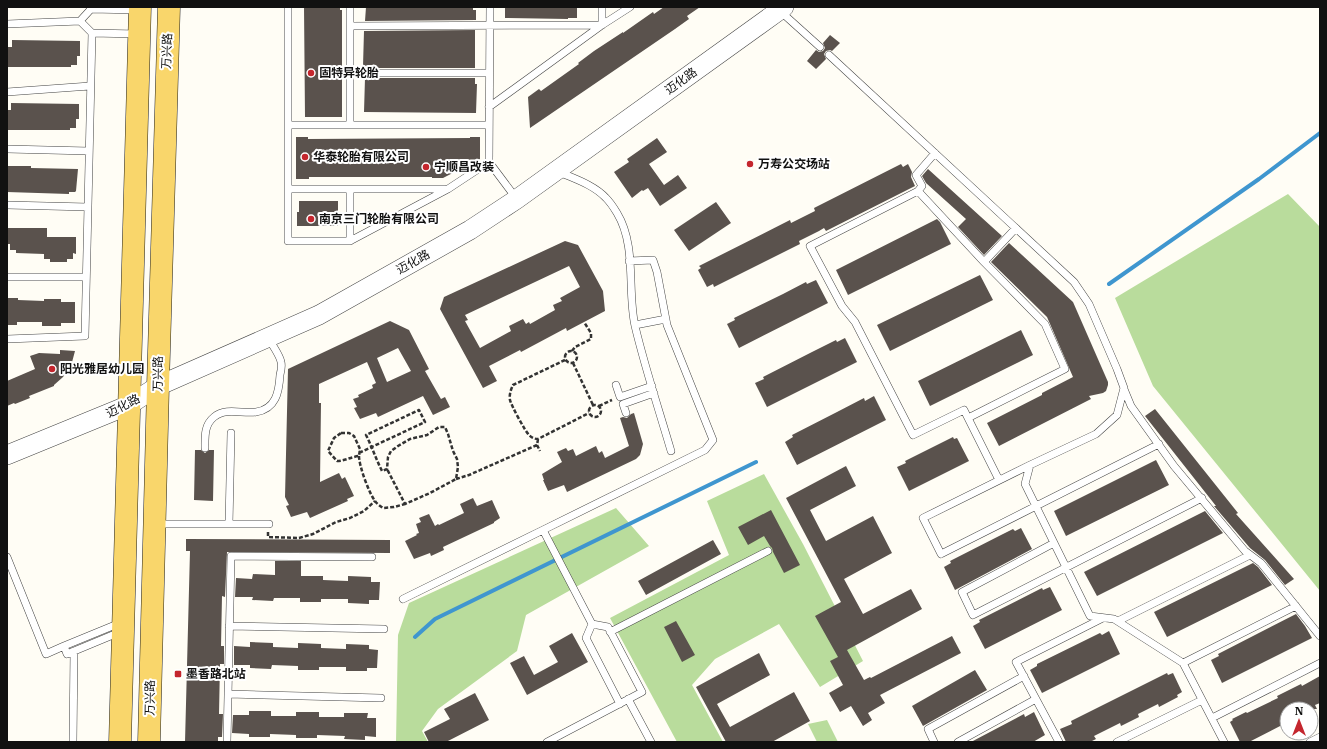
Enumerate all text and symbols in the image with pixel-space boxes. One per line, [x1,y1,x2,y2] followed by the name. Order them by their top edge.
[158,33,175,69] street label: 万兴路
[662,64,700,97] street label: 迈化路
[319,65,379,80] place label: 固特异轮胎
[306,68,316,78] marker: 固特异轮胎
[313,149,409,164] place label: 华泰轮胎有限公司
[300,152,310,162] marker: 华泰轮胎有限公司
[758,156,830,171] place label: 万寿公交场站
[434,159,494,174] place label: 宁顺昌改装
[745,159,755,169] marker: 万寿公交场站
[421,162,431,172] marker: 宁顺昌改装
[319,211,439,226] place label: 南京三门轮胎有限公司
[306,214,316,224] marker: 南京三门轮胎有限公司
[393,246,432,277] street label: 迈化路
[150,356,165,392] street label: 万兴路
[60,361,144,376] place label: 阳光雅居幼儿园
[47,364,57,374] marker: 阳光雅居幼儿园
[103,391,142,420] street label: 迈化路
[186,666,246,681] place label: 墨香路北站
[173,669,183,679] marker: 墨香路北站
[142,680,157,716] street label: 万兴路
[1279,701,1319,741] north arrow
[1295,704,1304,718] text: N

